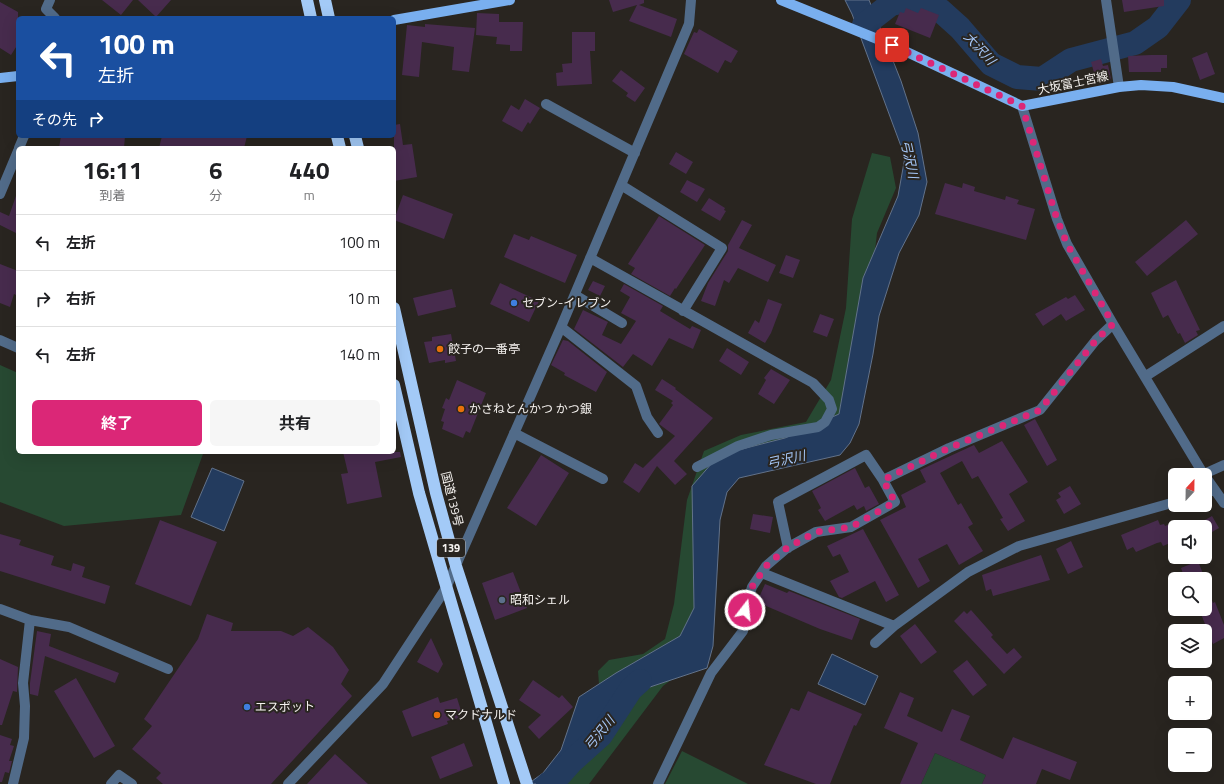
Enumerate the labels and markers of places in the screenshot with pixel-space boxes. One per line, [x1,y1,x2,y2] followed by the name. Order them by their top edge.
[875,28,909,62] pin
[522,293,611,312] place label: セブン-イレブン
[509,298,519,308] marker: セブン-イレブン
[448,339,520,358] place label: 餃子の一番亭
[435,344,445,354] marker: 餃子の一番亭
[469,399,592,418] place label: かさねとんかつ かつ銀
[456,404,466,414] marker: かさねとんかつ かつ銀
[510,590,570,609] place label: 昭和シェル
[497,595,507,605] marker: 昭和シェル
[255,697,315,716] place label: エスポット
[242,702,252,712] marker: エスポット
[445,705,517,724] place label: マクドナルド
[432,710,442,720] marker: マクドナルド

